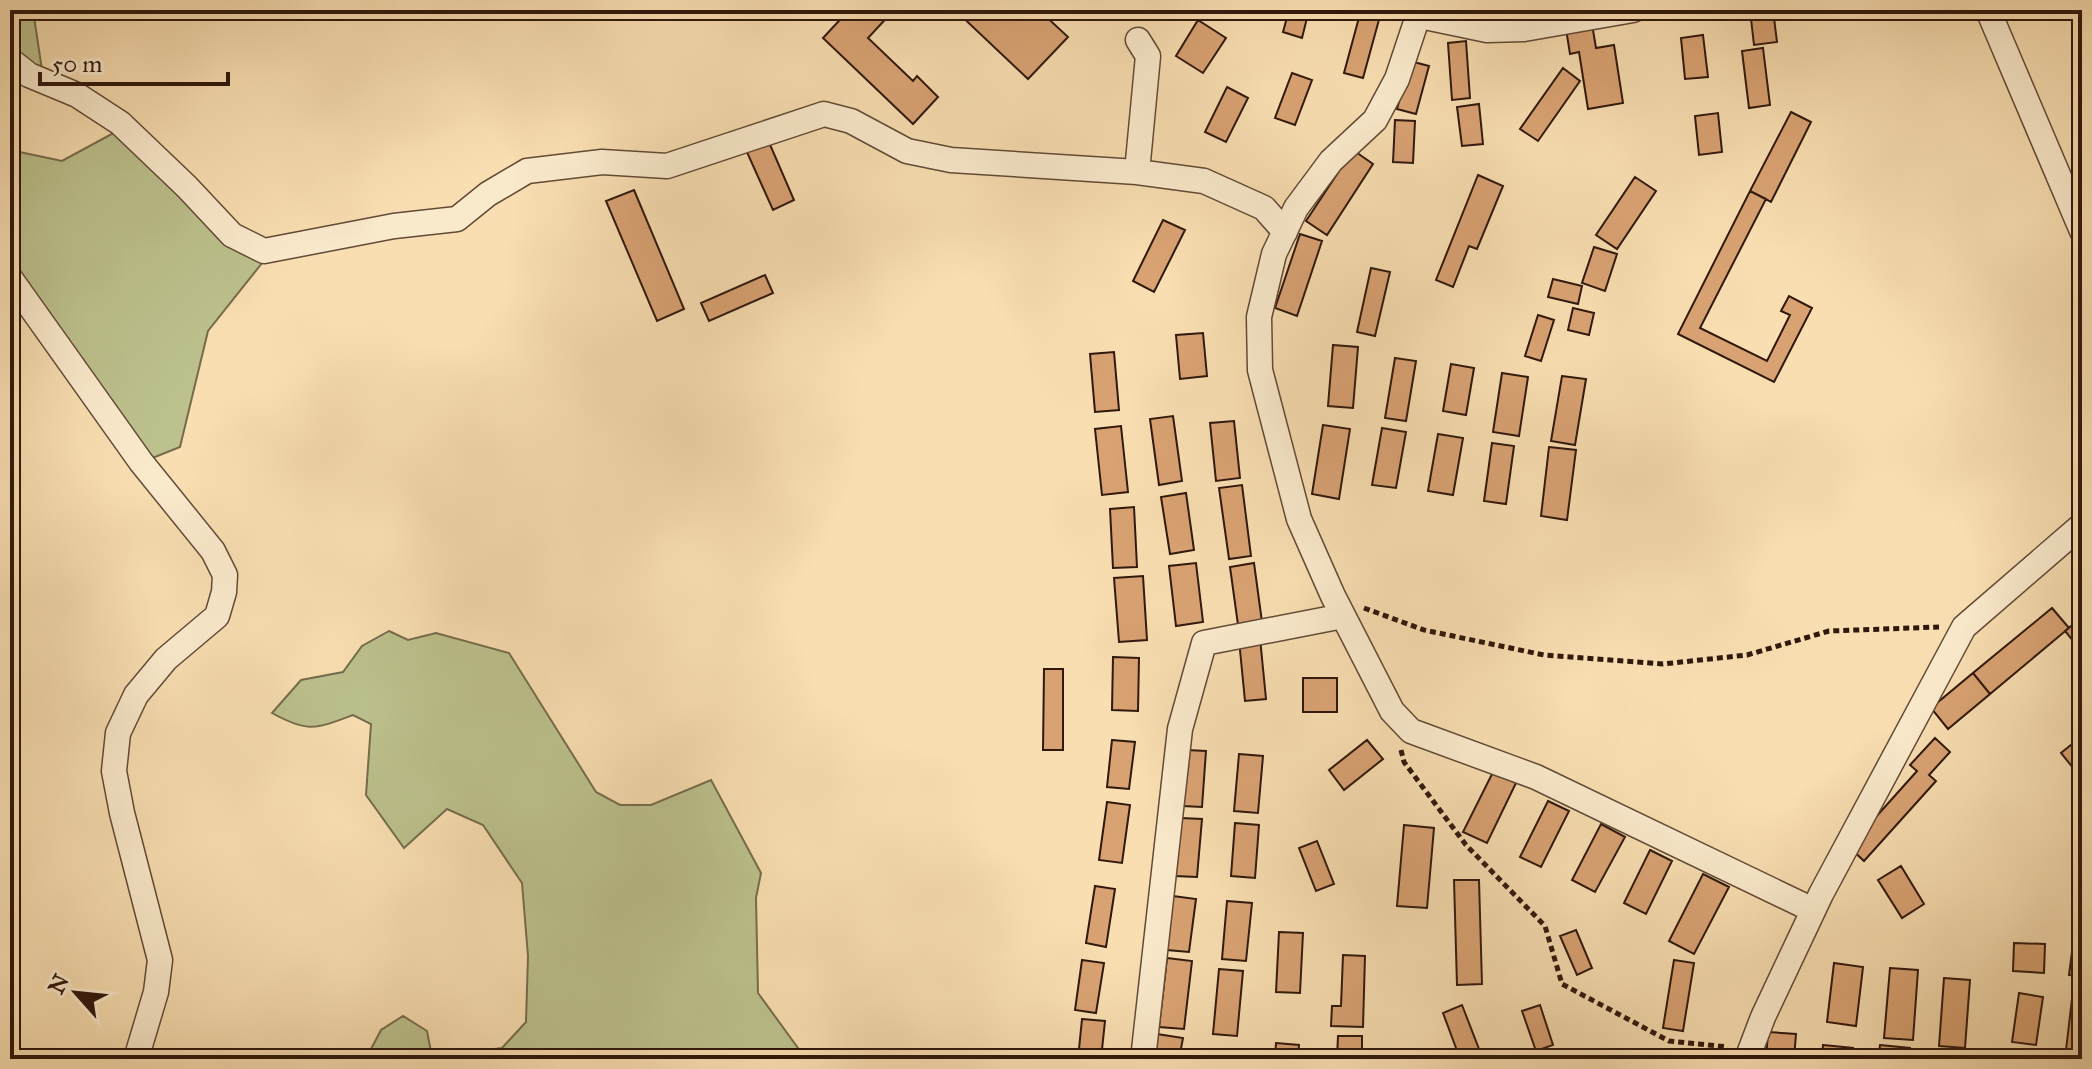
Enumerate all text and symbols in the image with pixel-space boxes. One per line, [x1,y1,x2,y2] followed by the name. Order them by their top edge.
[40,36,228,86] scale bar
[52,49,102,79] text: 50 m
[36,953,116,1033] north arrow
[42,969,75,999] text: N

